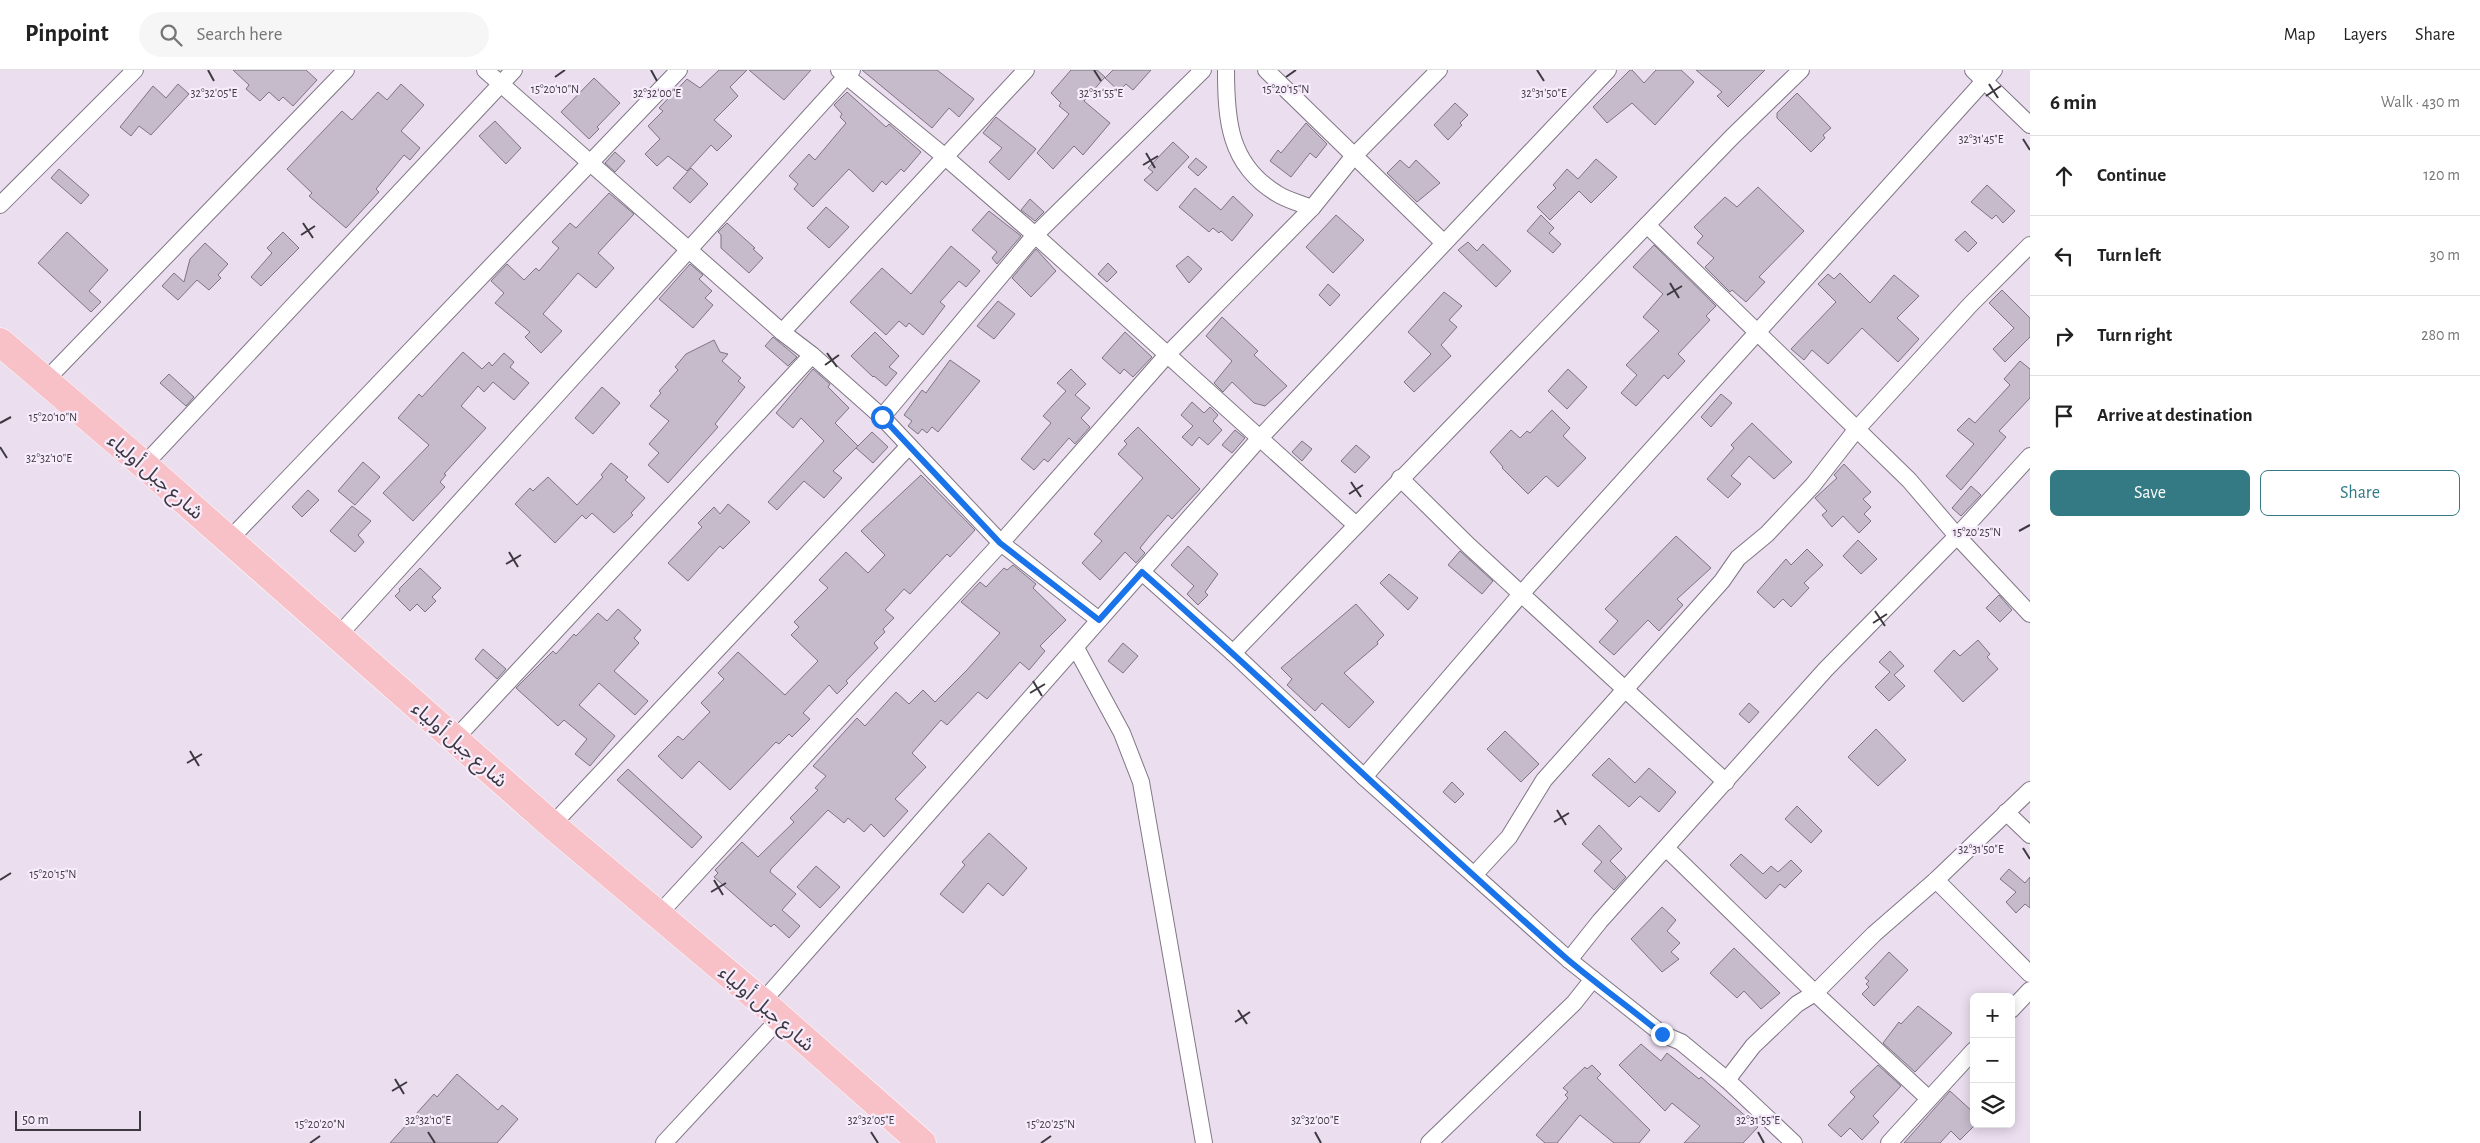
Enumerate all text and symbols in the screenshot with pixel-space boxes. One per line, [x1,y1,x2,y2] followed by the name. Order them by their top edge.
[139,12,489,57] search box
[157,21,185,49] icon: search
[25,22,109,46] text: Pinpoint
[197,25,283,44] text: Search here
[2284,26,2315,44] text: Map
[2343,26,2387,44] text: Layers
[2415,26,2455,44] text: Share
[531,83,579,95] text: 15°20'10"N
[1262,83,1310,95] text: 15°20'15"N
[191,87,238,99] text: 32°32'05"E
[633,87,681,99] text: 32°32'00"E
[1079,87,1123,99] text: 32°31'55"E
[1521,87,1567,99] text: 32°31'50"E
[2050,92,2097,113] text: 6 min
[2381,94,2460,110] text: Walk · 430 m
[1959,133,2004,145] text: 32°31'45"E
[2050,162,2078,190] icon: ahead
[2097,166,2166,185] text: Continue
[2423,167,2460,183] text: 120 m
[2050,242,2078,270] icon: left
[2097,246,2161,265] text: Turn left
[2430,247,2460,263] text: 30 m
[2050,322,2078,350] icon: right
[2097,326,2172,345] text: Turn right
[2421,327,2460,343] text: 280 m
[2050,402,2078,430] icon: arrive
[871,406,894,429] route start
[2097,406,2253,425] text: Arrive at destination
[29,411,77,423] text: 15°20'10"N
[101,428,209,526] street label: شارع جبل أولياء
[26,452,72,464] text: 32°32'10"E
[2050,470,2250,516] button: Save
[2260,470,2460,516] button: Share
[1953,526,2001,538] text: 15°20'25"N
[405,696,513,794] street label: شارع جبل أولياء
[1958,843,2004,855] text: 32°31'50"E
[29,868,77,880] text: 15°20'15"N
[712,960,820,1058] street label: شارع جبل أولياء
[1970,993,2015,1128] map controls
[1970,993,2015,1038] button: +
[1651,1023,1674,1046] route end
[1970,1038,2015,1083] button: −
[1970,1083,2015,1128] button: layers
[15,1108,141,1131] scale bar
[22,1113,49,1127] text: 50 m
[405,1114,451,1126] text: 32°32'10"E
[848,1114,895,1126] text: 32°32'05"E
[1291,1114,1339,1126] text: 32°32'00"E
[1736,1114,1780,1126] text: 32°31'55"E
[295,1118,345,1130] text: 15°20'20"N
[1027,1118,1075,1130] text: 15°20'25"N

